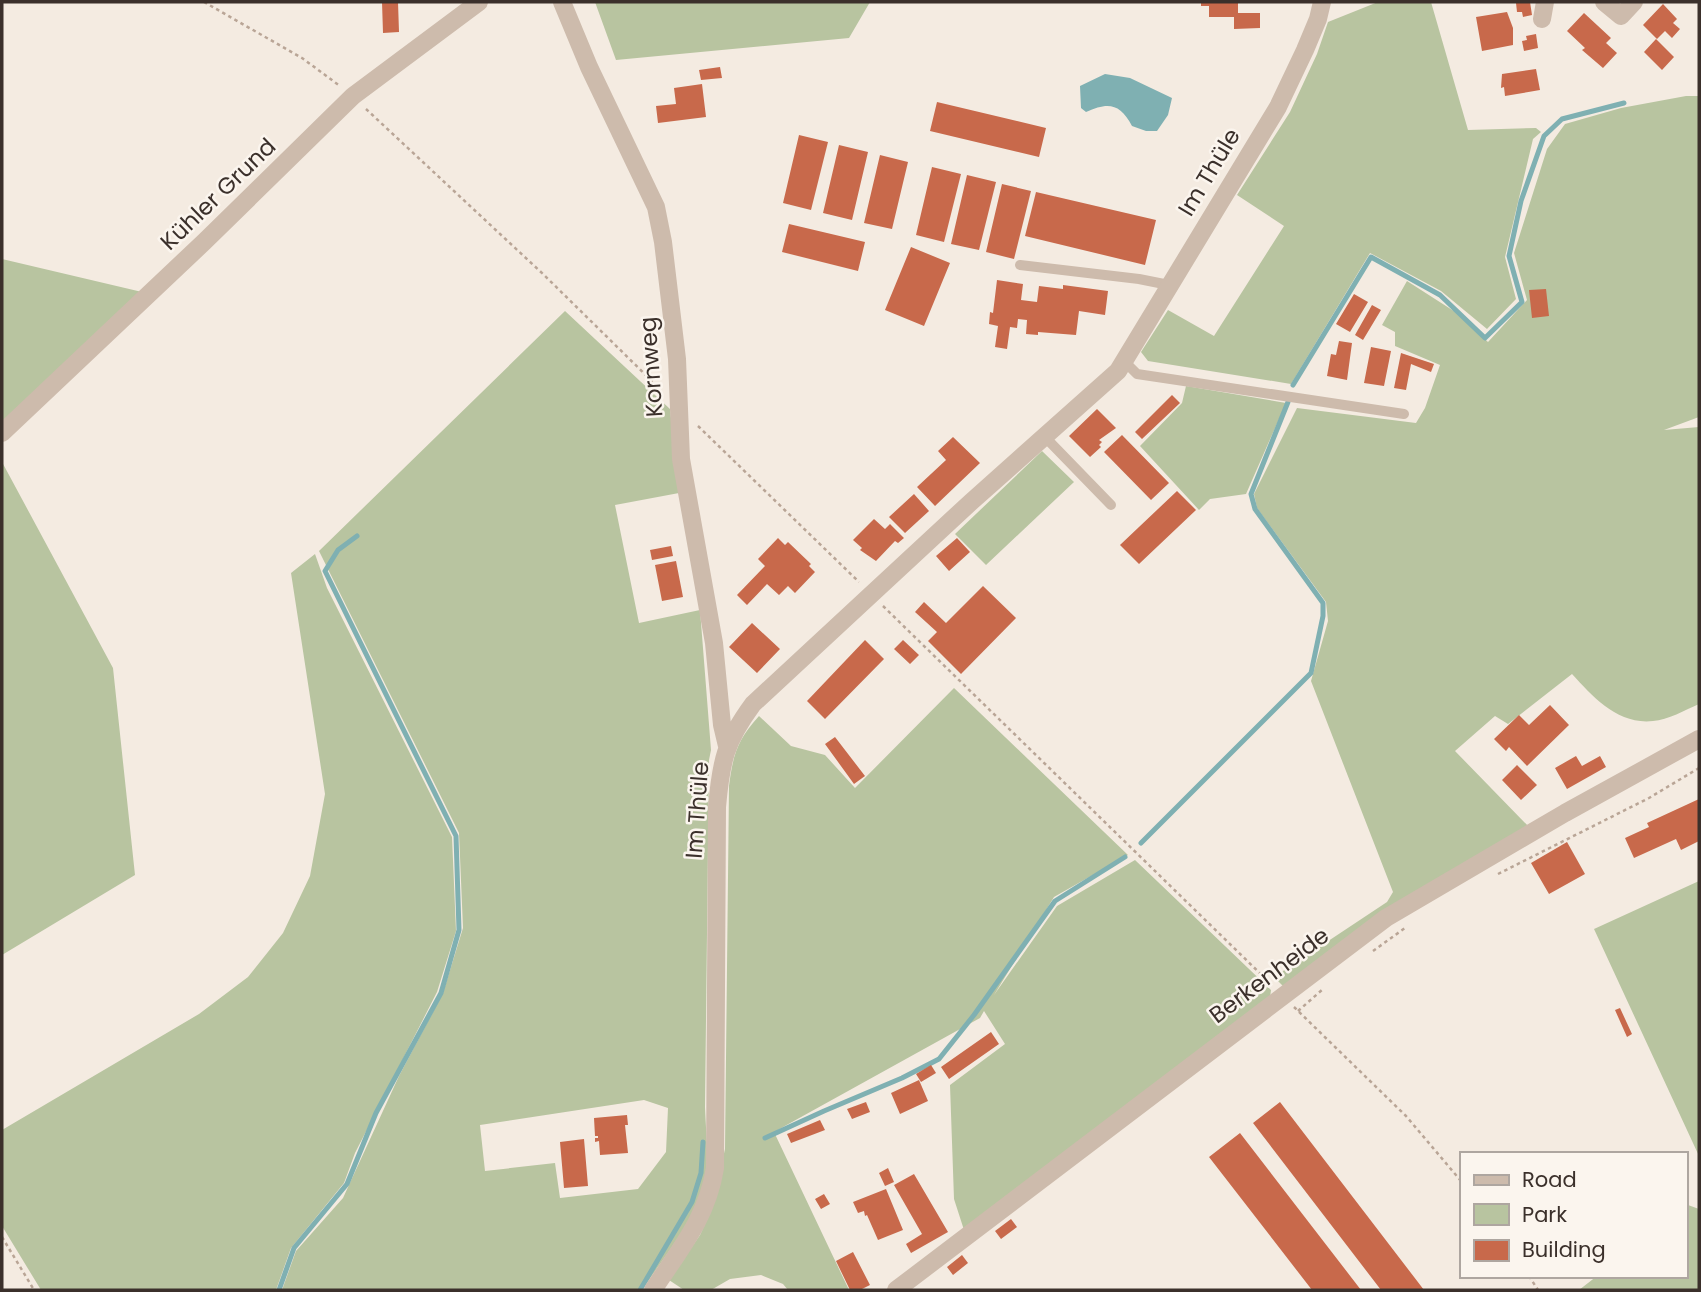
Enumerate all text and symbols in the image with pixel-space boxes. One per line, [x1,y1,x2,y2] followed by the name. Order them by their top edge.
[1170,122,1248,222] street label: Im Thüle
[153,131,283,257] street label: Kühler Grund
[632,316,670,418] street label: Kornweg
[678,760,716,860] street label: Im Thüle
[1203,919,1335,1031] street label: Berkenheide
[1460,1152,1687,1278] legend
[1522,1165,1577,1194] text: Road
[1522,1200,1567,1229] text: Park
[1522,1235,1606,1264] text: Building

